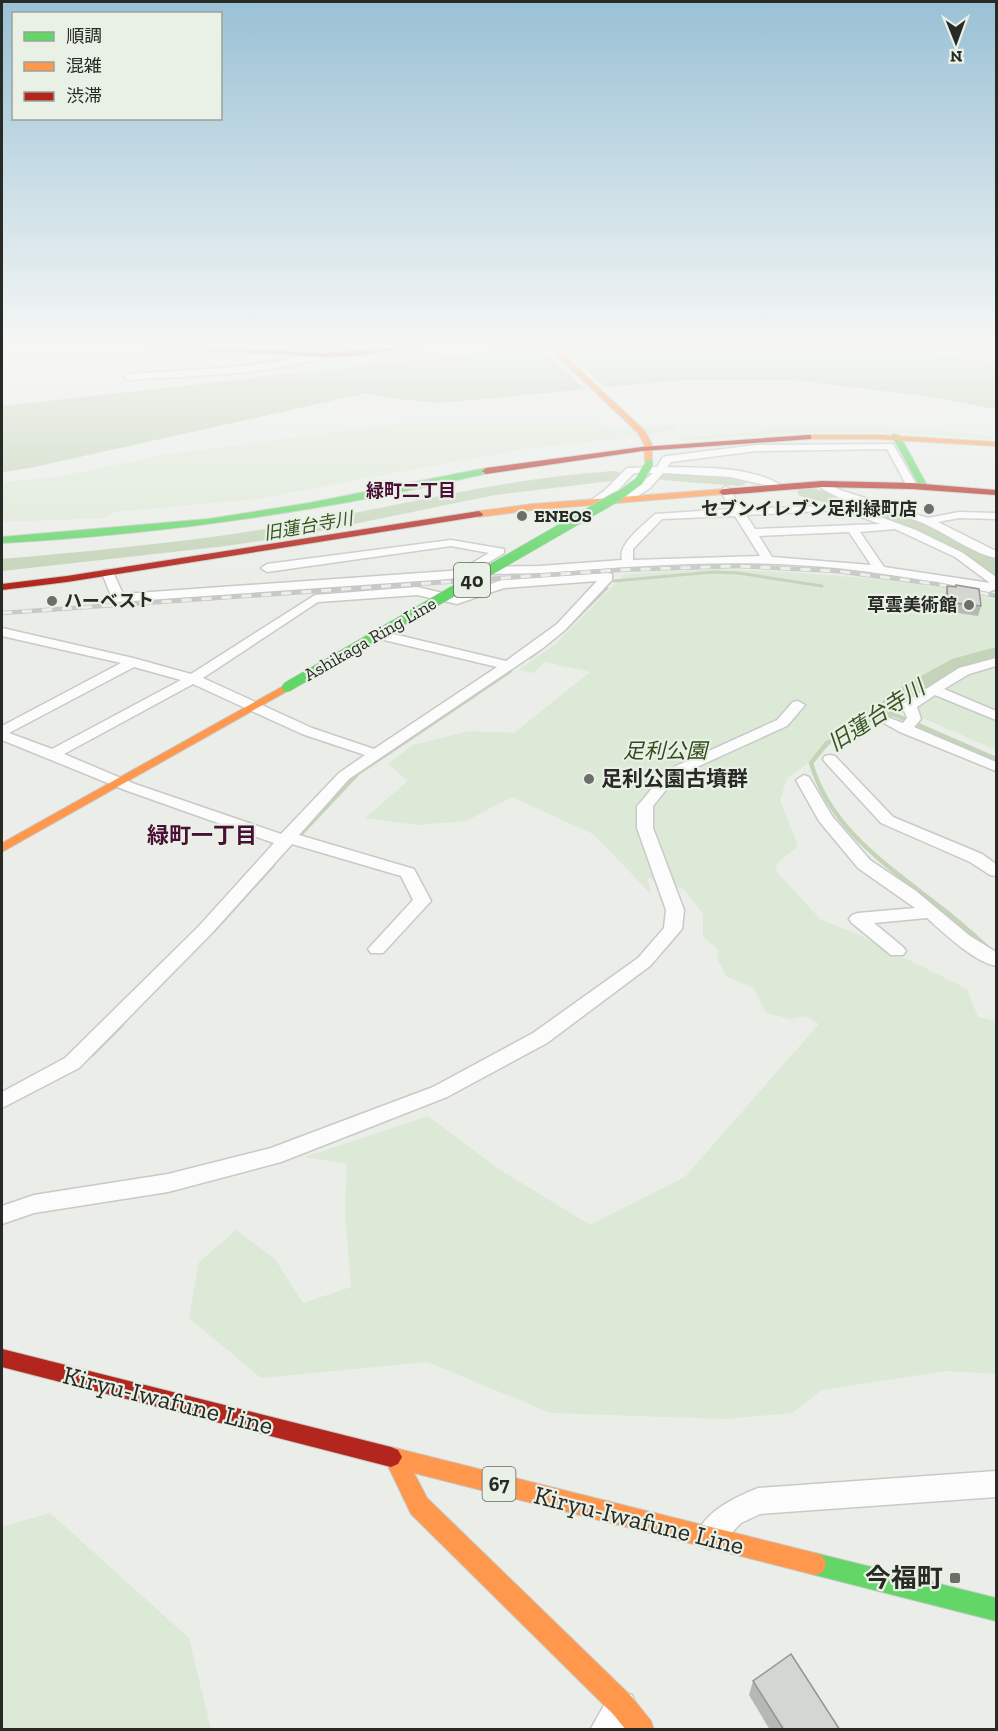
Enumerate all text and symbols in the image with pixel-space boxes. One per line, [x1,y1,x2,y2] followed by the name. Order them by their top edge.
[12,12,222,120] legend
[926,12,986,72] north arrow
[66,25,102,47] text: 順調
[950,47,963,66] text: N
[66,55,102,77] text: 混雑
[66,85,102,107] text: 渋滞
[366,480,456,502] district label: 緑町二丁目
[701,498,917,520] place label: セブンイレブン足利緑町店
[922,502,936,516] marker: セブンイレブン足利緑町店
[534,505,592,527] place label: ENEOS
[262,507,356,545] water label: 旧蓮台寺川
[515,509,529,523] marker: ENEOS
[454,563,490,597] road number: 40
[64,590,154,612] place label: ハーベスト
[300,592,440,686] street label: Ashikaga Ring Line
[45,594,59,608] marker: ハーベスト
[867,594,957,616] place label: 草雲美術館
[962,598,976,612] marker: 草雲美術館
[823,673,931,757] water label: 旧蓮台寺川
[623,738,710,763] park label: 足利公園
[601,766,748,791] place label: 足利公園古墳群
[582,772,596,786] marker: 足利公園古墳群
[147,822,257,849] district label: 緑町一丁目
[60,1358,276,1442] street label: Kiryu-Iwafune Line
[482,1467,516,1501] road number: 67
[531,1478,747,1562] street label: Kiryu-Iwafune Line
[865,1562,943,1594] place label: 今福町
[948,1571,962,1585] marker: 今福町

